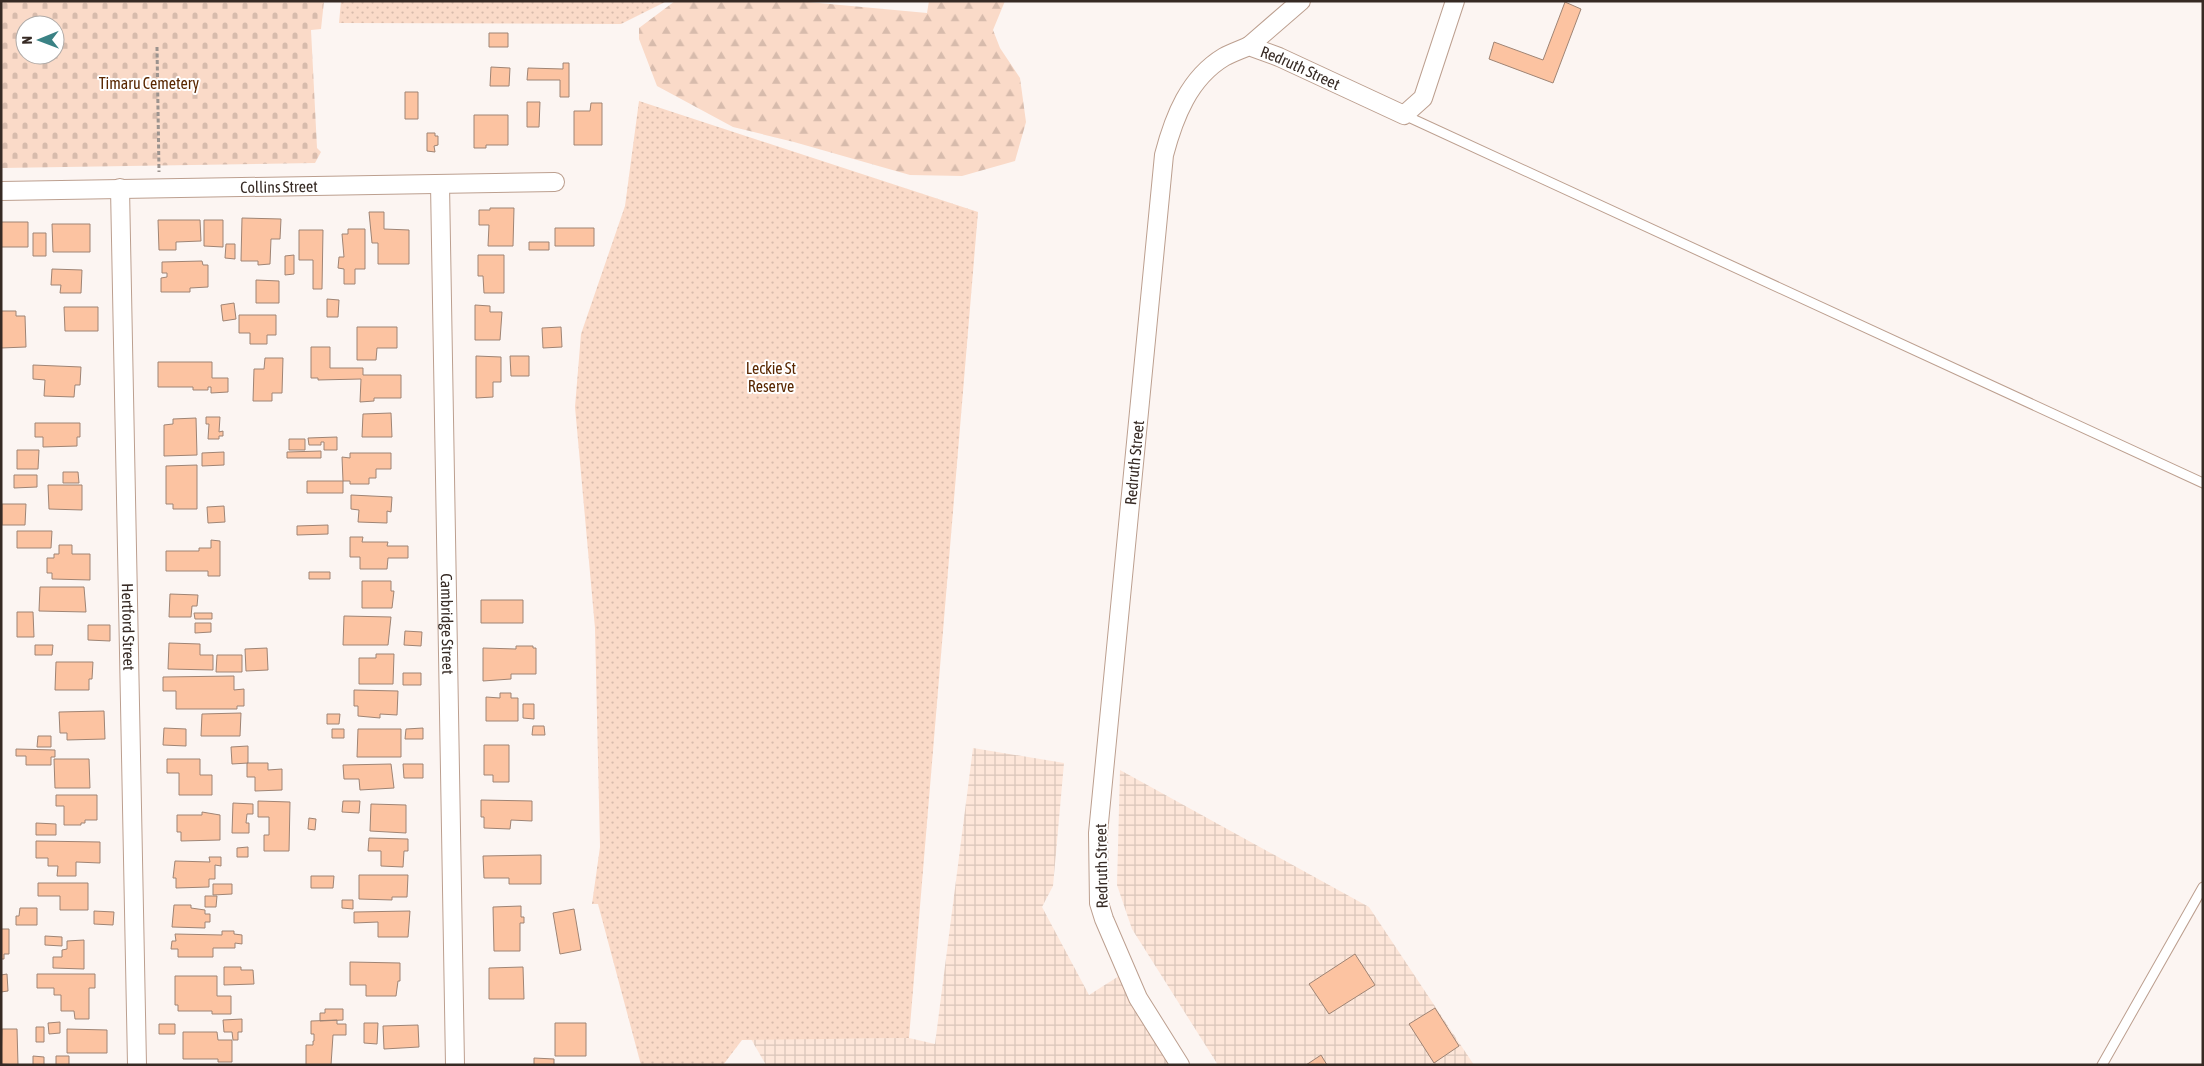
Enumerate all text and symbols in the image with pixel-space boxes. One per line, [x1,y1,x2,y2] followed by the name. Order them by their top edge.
[15,15,65,65] north arrow
[19,36,35,44] text: N
[1258,42,1343,93] street label: Redruth Street
[99,74,200,93] park label: Timaru Cemetery
[240,177,318,196] street label: Collins Street
[746,359,797,395] park label: Leckie St Reserve
[1121,419,1147,506] street label: Redruth Street
[437,573,457,675] street label: Cambridge Street
[119,583,138,671] street label: Hertford Street
[1091,823,1111,909] street label: Redruth Street

